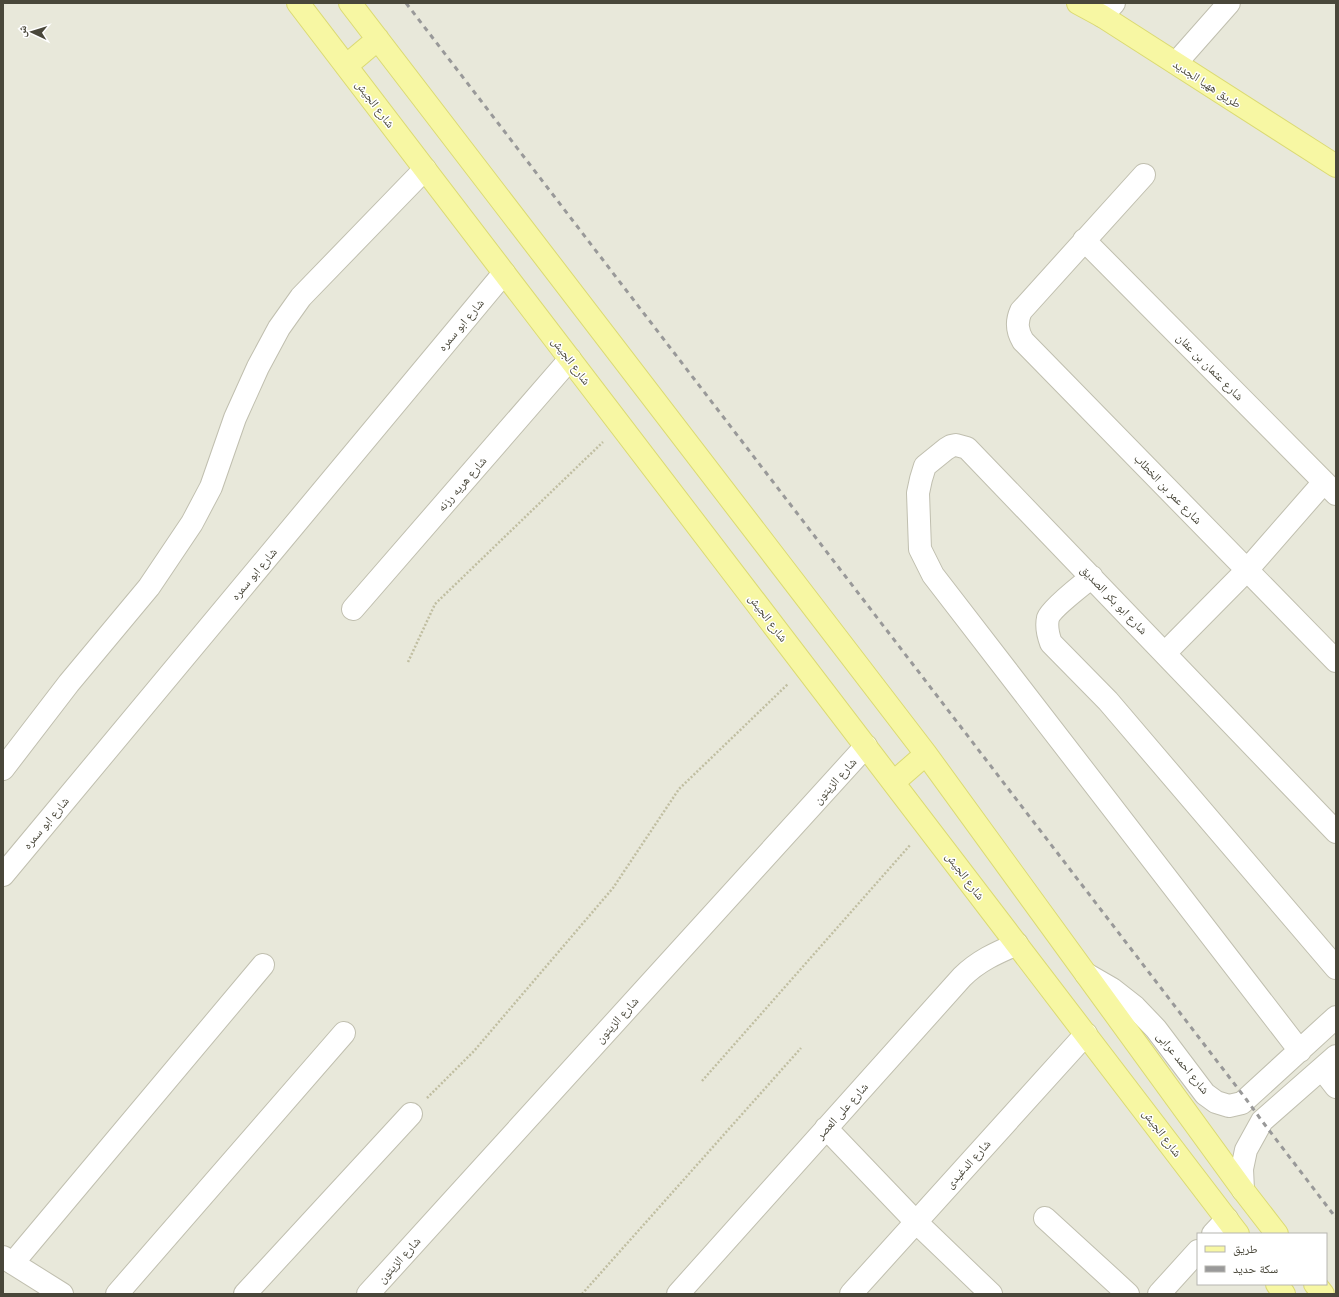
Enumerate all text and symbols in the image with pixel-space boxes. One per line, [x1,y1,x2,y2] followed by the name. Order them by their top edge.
[12,12,52,52] north arrow
[15,25,30,38] text: ش
[1170,56,1244,111] street label: طريق ههيا الجديد
[352,77,398,131] street label: شارع الجيش
[434,295,488,355] street label: شارع ابو سمره
[1173,330,1247,404] street label: شارع عثمان بن عفان
[548,334,594,388] street label: شارع الجيش
[1130,450,1206,528] street label: شارع عمر بن الخطاب
[434,453,490,515] street label: شارع هريه رزنه
[227,544,281,604] street label: شارع ابو سمره
[1077,562,1151,638] street label: شارع ابو بكر الصديق
[745,591,791,645] street label: شارع الجيش
[810,754,860,808] street label: شارع الزيتون
[19,793,73,853] street label: شارع ابو سمره
[942,849,988,903] street label: شارع الجيش
[592,993,642,1047] street label: شارع الزيتون
[1153,1029,1213,1098] street label: شارع احمد عرابى
[812,1079,872,1144] street label: شارع على العصر
[1139,1106,1185,1160] street label: شارع الجيش
[942,1136,994,1192] street label: شارع الدغيدى
[374,1233,424,1287] street label: شارع الزيتون
[1197,1233,1327,1285] legend
[1233,1241,1258,1256] text: طريق
[1233,1261,1278,1276] text: سكة حديد

